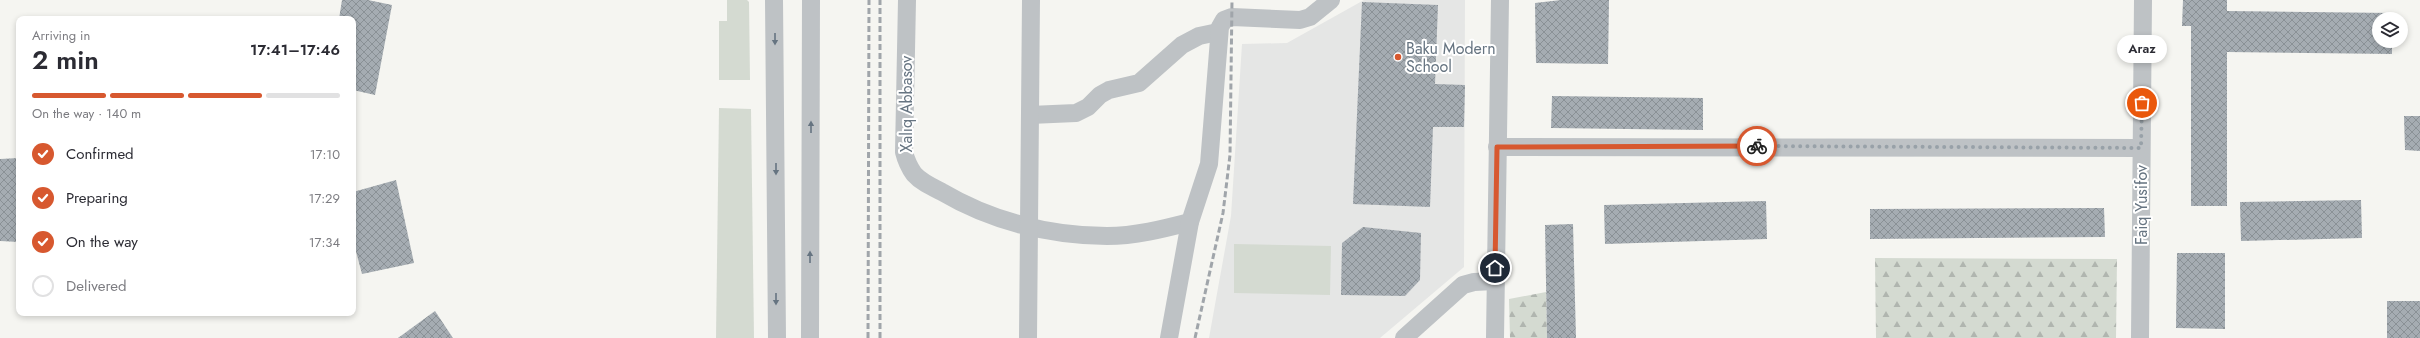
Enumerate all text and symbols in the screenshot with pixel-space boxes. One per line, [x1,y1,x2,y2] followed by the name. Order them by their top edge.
[2372,12,2408,48] map controls
[2372,12,2408,48] button: layers
[32,26,90,45] text: Arriving in
[772,33,778,46] one-way arrow
[2117,35,2167,63] callout: Araz
[1406,37,1496,78] place label: Baku Modern School
[250,39,340,61] text: 17:41–17:46
[2128,39,2156,58] text: Araz
[32,41,99,79] text: 2 min
[1393,52,1403,62] marker: Baku Modern School
[895,55,918,152] street label: Xalıq Abbasov
[2125,86,2159,120] pin
[2131,92,2153,114] icon: bag
[32,104,141,123] text: On the way · 140 m
[807,121,814,133] one-way arrow
[1737,126,1777,166] courier
[1746,135,1768,157] icon: bike
[32,143,54,165] icon: check
[66,143,134,165] text: Confirmed
[310,145,340,164] text: 17:10
[773,163,779,176] one-way arrow
[2130,164,2153,245] street label: Faiq Yusifov
[32,187,54,209] icon: check
[66,187,128,209] text: Preparing
[309,189,340,208] text: 17:29
[32,231,54,253] icon: check
[66,231,138,253] text: On the way
[309,233,340,252] text: 17:34
[807,250,813,263] one-way arrow
[1478,251,1512,285] pin
[1484,257,1506,279] icon: home
[66,275,127,297] text: Delivered
[773,293,779,306] one-way arrow

